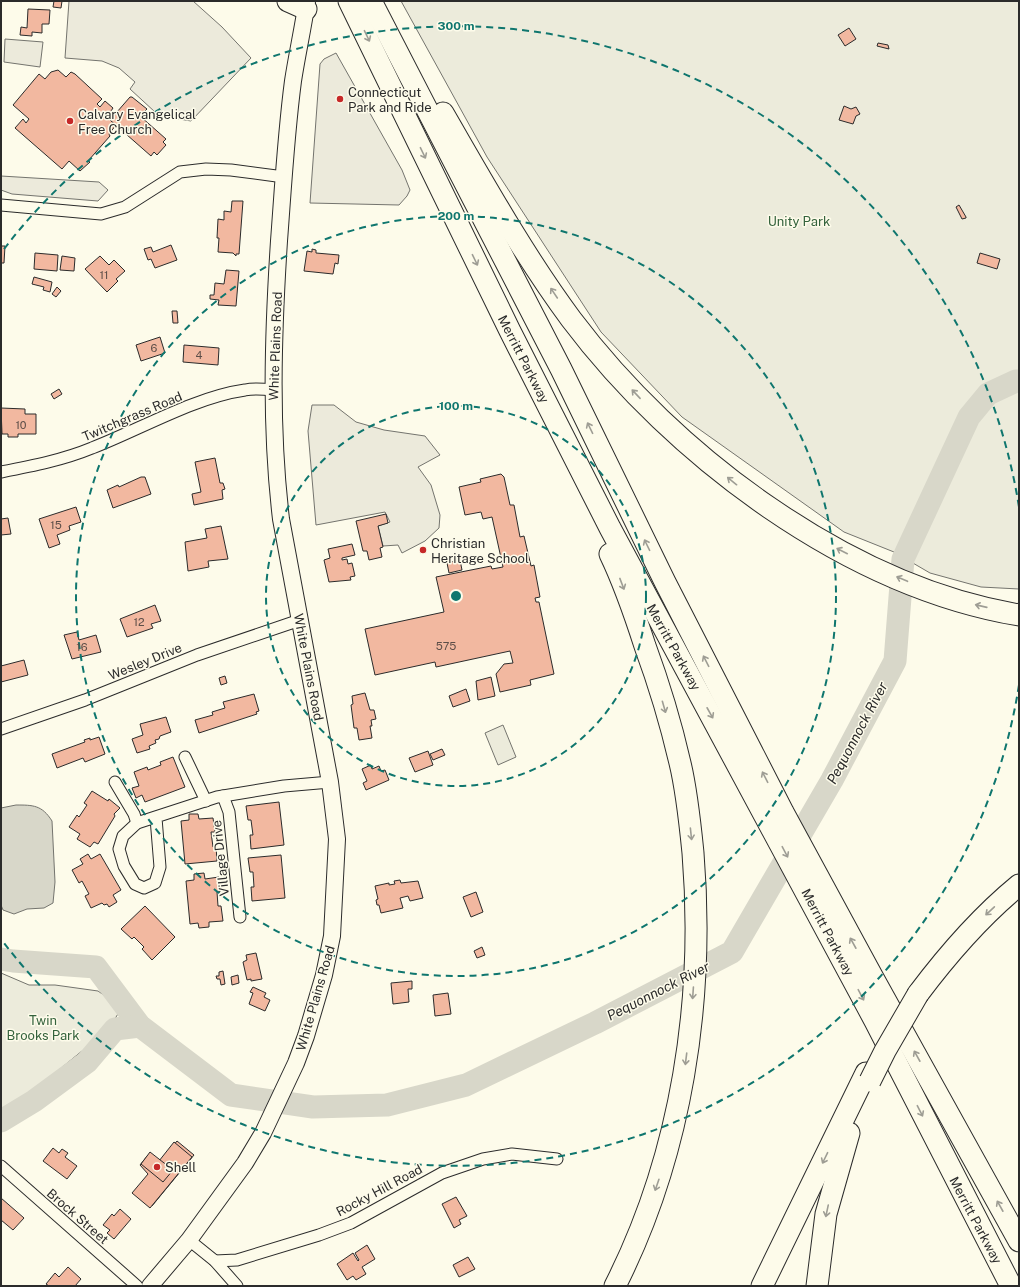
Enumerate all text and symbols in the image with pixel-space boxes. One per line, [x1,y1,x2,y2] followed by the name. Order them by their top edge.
[438,19,475,33] text: 300 m
[363,30,371,42] one-way arrow
[348,85,432,115] place label: Connecticut Park and Ride
[335,94,345,104] marker: Connecticut Park and Ride
[78,107,196,137] place label: Calvary Evangelical Free Church
[65,116,75,126] marker: Calvary Evangelical Free Church
[420,147,427,159] one-way arrow
[438,209,474,223] text: 200 m
[768,214,830,229] park label: Unity Park
[472,253,479,265] one-way arrow
[100,269,108,281] house number: 11
[550,288,558,299] one-way arrow
[266,291,285,401] street label: White Plains Road
[495,313,552,406] street label: Merritt Parkway
[151,342,158,354] house number: 6
[196,349,203,361] house number: 4
[80,389,184,444] street label: Twitchgrass Road
[631,389,640,399] one-way arrow
[439,399,473,413] text: 100 m
[15,419,27,431] house number: 10
[586,423,593,435] one-way arrow
[727,476,738,485] one-way arrow
[50,519,62,531] house number: 15
[431,536,529,566] place label: Christian Heritage School
[643,540,650,552] one-way arrow
[418,545,428,555] marker: Christian Heritage School
[836,547,848,554] one-way arrow
[896,575,908,583] one-way arrow
[619,577,627,589] one-way arrow
[449,589,463,603] centre of rings
[644,601,704,693] street label: Merritt Parkway
[975,602,988,610] one-way arrow
[291,612,326,722] street label: White Plains Road
[133,616,145,628] house number: 12
[106,640,184,683] street label: Wesley Drive
[436,640,456,652] house number: 575
[76,641,88,653] house number: 16
[701,656,709,668] one-way arrow
[823,679,891,787] water label: Pequonnock River
[661,700,668,713] one-way arrow
[706,707,714,719] one-way arrow
[761,771,768,783] one-way arrow
[209,819,232,897] street label: Village Drive
[687,827,695,840] one-way arrow
[782,846,789,858] one-way arrow
[798,886,857,978] street label: Merritt Parkway
[985,906,995,916] one-way arrow
[849,937,857,949] one-way arrow
[293,944,338,1053] street label: White Plains Road
[604,958,713,1024] water label: Pequonnock River
[689,986,696,999] one-way arrow
[858,989,866,1001] one-way arrow
[7,1013,79,1043] park label: Twin Brooks Park
[912,1050,920,1062] one-way arrow
[683,1052,690,1065] one-way arrow
[917,1105,924,1117] one-way arrow
[821,1152,828,1164] one-way arrow
[165,1160,196,1175] place label: Shell
[334,1161,425,1219] street label: Rocky Hill Road
[152,1162,162,1172] marker: Shell
[946,1174,1005,1266] street label: Merritt Parkway
[652,1179,660,1191] one-way arrow
[44,1186,111,1247] street label: Brock Street
[996,1200,1004,1212] one-way arrow
[823,1204,831,1217] one-way arrow

